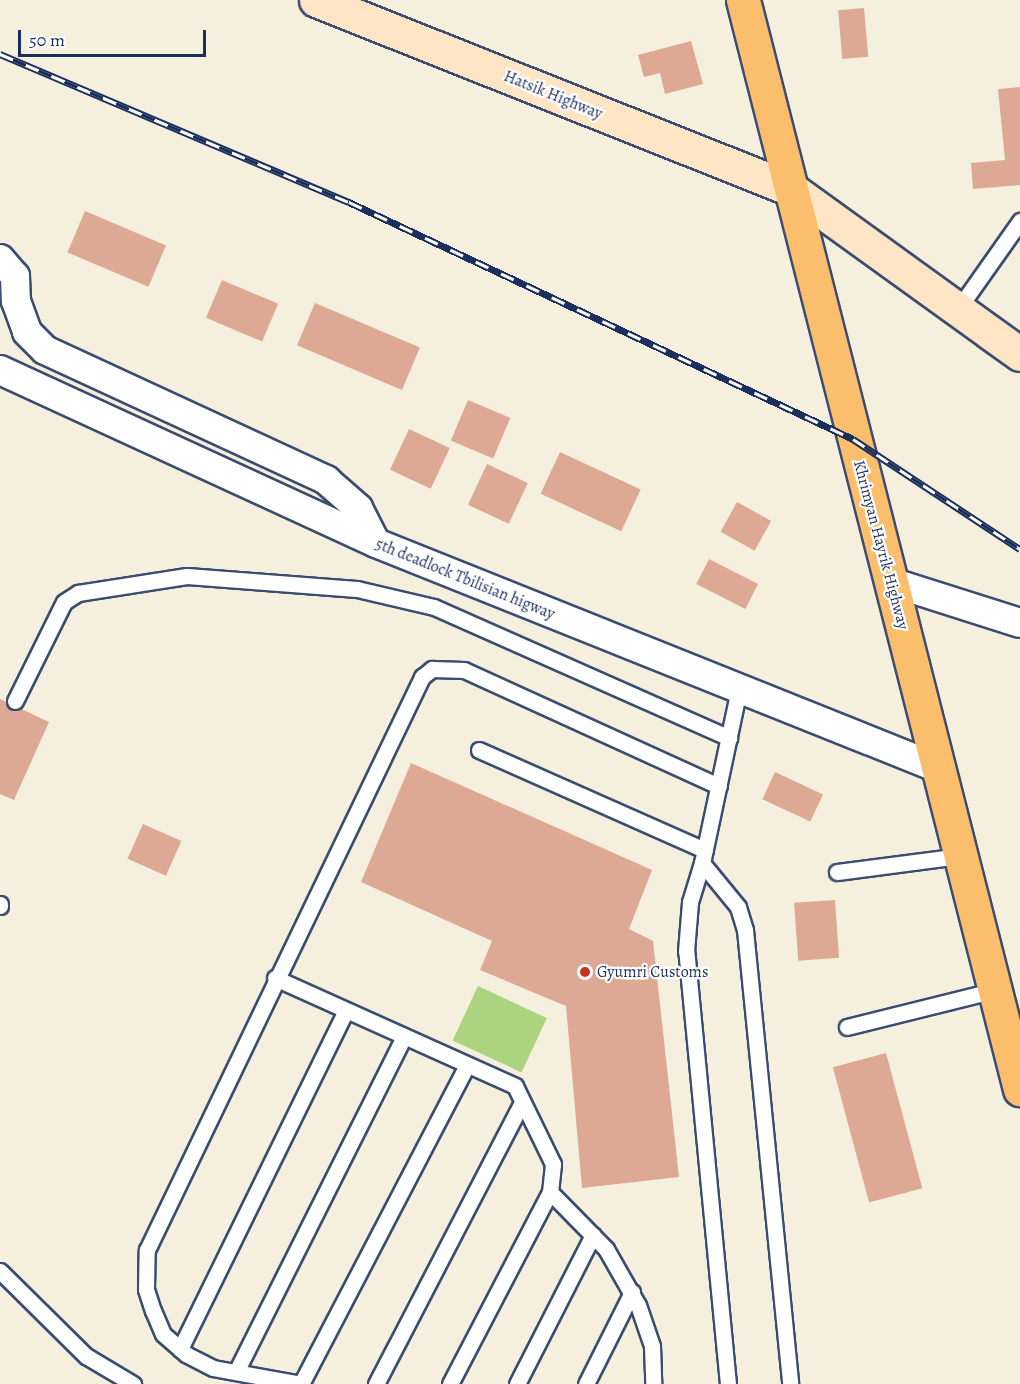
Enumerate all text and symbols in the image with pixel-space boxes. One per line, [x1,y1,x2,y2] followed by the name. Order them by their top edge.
[21,18,208,56] scale bar
[29,28,65,52] text: 50 m
[501,67,605,123] street label: Hatsik Highway
[849,458,913,632] street label: Khrimyan Hayrik Highway
[372,534,558,624] street label: 5th deadlock Tbilisian higway
[597,962,708,982] place label: Gyumri Customs
[578,965,592,979] marker: Gyumri Customs

